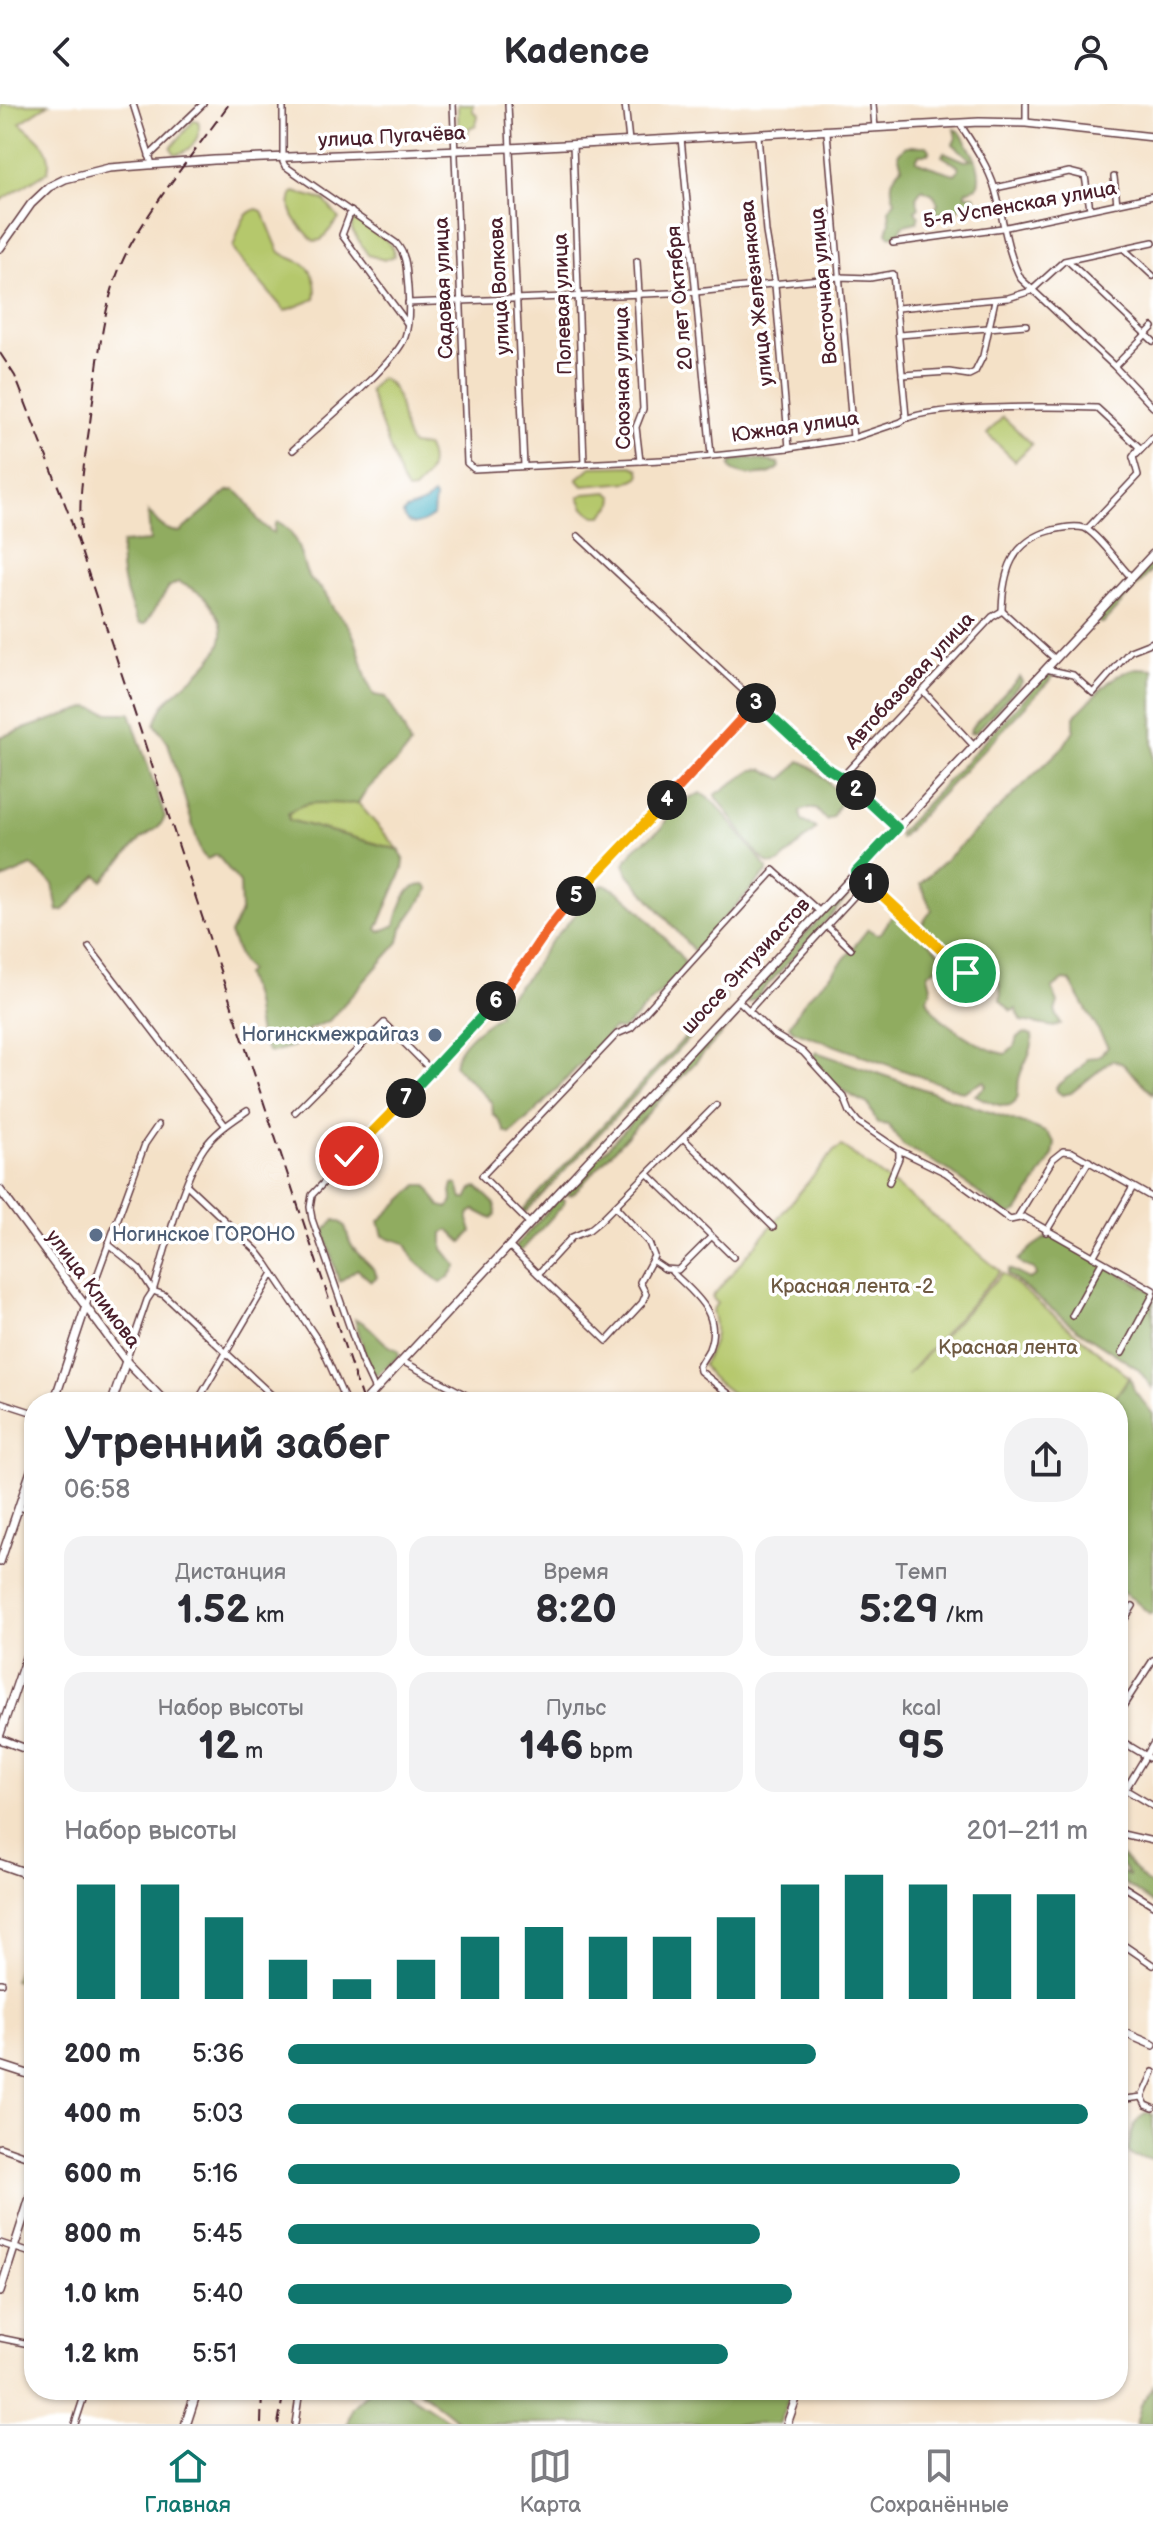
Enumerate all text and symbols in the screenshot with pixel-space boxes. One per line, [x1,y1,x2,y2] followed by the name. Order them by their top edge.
[40,30,84,74] icon: back
[1069,30,1113,74] icon: person
[504,31,649,74] text: Kadence
[318,121,467,153] street label: улица Пугачёва
[921,176,1119,234] street label: 5-я Успенская улица
[735,199,779,387] street label: улица Железнякова
[805,206,843,366] street label: Восточная улица
[430,216,458,359] street label: Садовая улица
[484,216,516,356] street label: улица Волкова
[662,225,698,371] street label: 20 лет Октября
[549,233,577,375] street label: Полевая улица
[610,306,636,450] street label: Союзная улица
[730,406,860,448] street label: Южная улица
[840,607,980,755] street label: Автобазовая улица
[736,683,776,723] pin: 3
[750,689,762,716] text: 3
[836,770,876,810] pin: 2
[849,776,863,803] text: 2
[647,780,687,820] pin: 4
[661,786,673,813] text: 4
[849,863,889,903] pin: 1
[864,869,874,896] text: 1
[556,876,596,916] pin: 5
[570,882,582,909] text: 5
[677,892,816,1039] street label: шоссе Энтузиастов
[932,939,1000,1007] pin
[944,951,988,995] icon: arrive
[476,981,516,1021] pin: 6
[489,987,503,1014] text: 6
[241,1023,419,1047] place label: Ногинскмежрайгаз
[426,1026,444,1044] marker: Ногинскмежрайгаз
[386,1078,426,1118] pin: 7
[400,1084,412,1111] text: 7
[315,1122,383,1190] pin
[327,1134,371,1178] icon: check
[112,1223,295,1247] place label: Ногинское ГОРОНО
[41,1225,145,1353] street label: улица Климова
[87,1226,105,1244] marker: Ногинское ГОРОНО
[770,1275,934,1299] park label: Красная лента -2
[938,1336,1078,1360] park label: Красная лента
[64,1418,390,1471] text: Утренний забег
[1004,1418,1088,1502] button: share
[64,1475,130,1506] text: 06:58
[175,1559,286,1586] text: Дистанция
[543,1559,609,1586] text: Время
[895,1559,947,1586] text: Темп
[177,1586,250,1634] text: 1.52
[535,1586,617,1634] text: 8:20
[859,1586,939,1634] text: 5:29
[250,1602,284,1629] text: km
[939,1602,984,1629] text: /km
[157,1695,304,1722] text: Набор высоты
[546,1695,606,1722] text: Пульс
[902,1695,941,1722] text: kcal
[198,1722,239,1770] text: 12
[519,1722,584,1770] text: 146
[898,1722,945,1770] text: 95
[239,1738,263,1765] text: m
[584,1738,633,1765] text: bpm
[64,1816,237,1847] text: Набор высоты
[967,1816,1088,1847] text: 201–211 m
[64,2039,141,2070] text: 200 m
[192,2039,244,2070] text: 5:36
[64,2099,141,2130] text: 400 m
[192,2099,243,2130] text: 5:03
[64,2159,141,2190] text: 600 m
[192,2159,238,2190] text: 5:16
[64,2219,141,2250] text: 800 m
[192,2219,243,2250] text: 5:45
[64,2279,140,2310] text: 1.0 km
[192,2279,243,2310] text: 5:40
[64,2339,139,2370] text: 1.2 km
[192,2339,237,2370] text: 5:51
[144,2444,231,2519] tab: Главная
[519,2444,581,2519] tab: Карта
[870,2444,1009,2519] tab: Сохранённые

